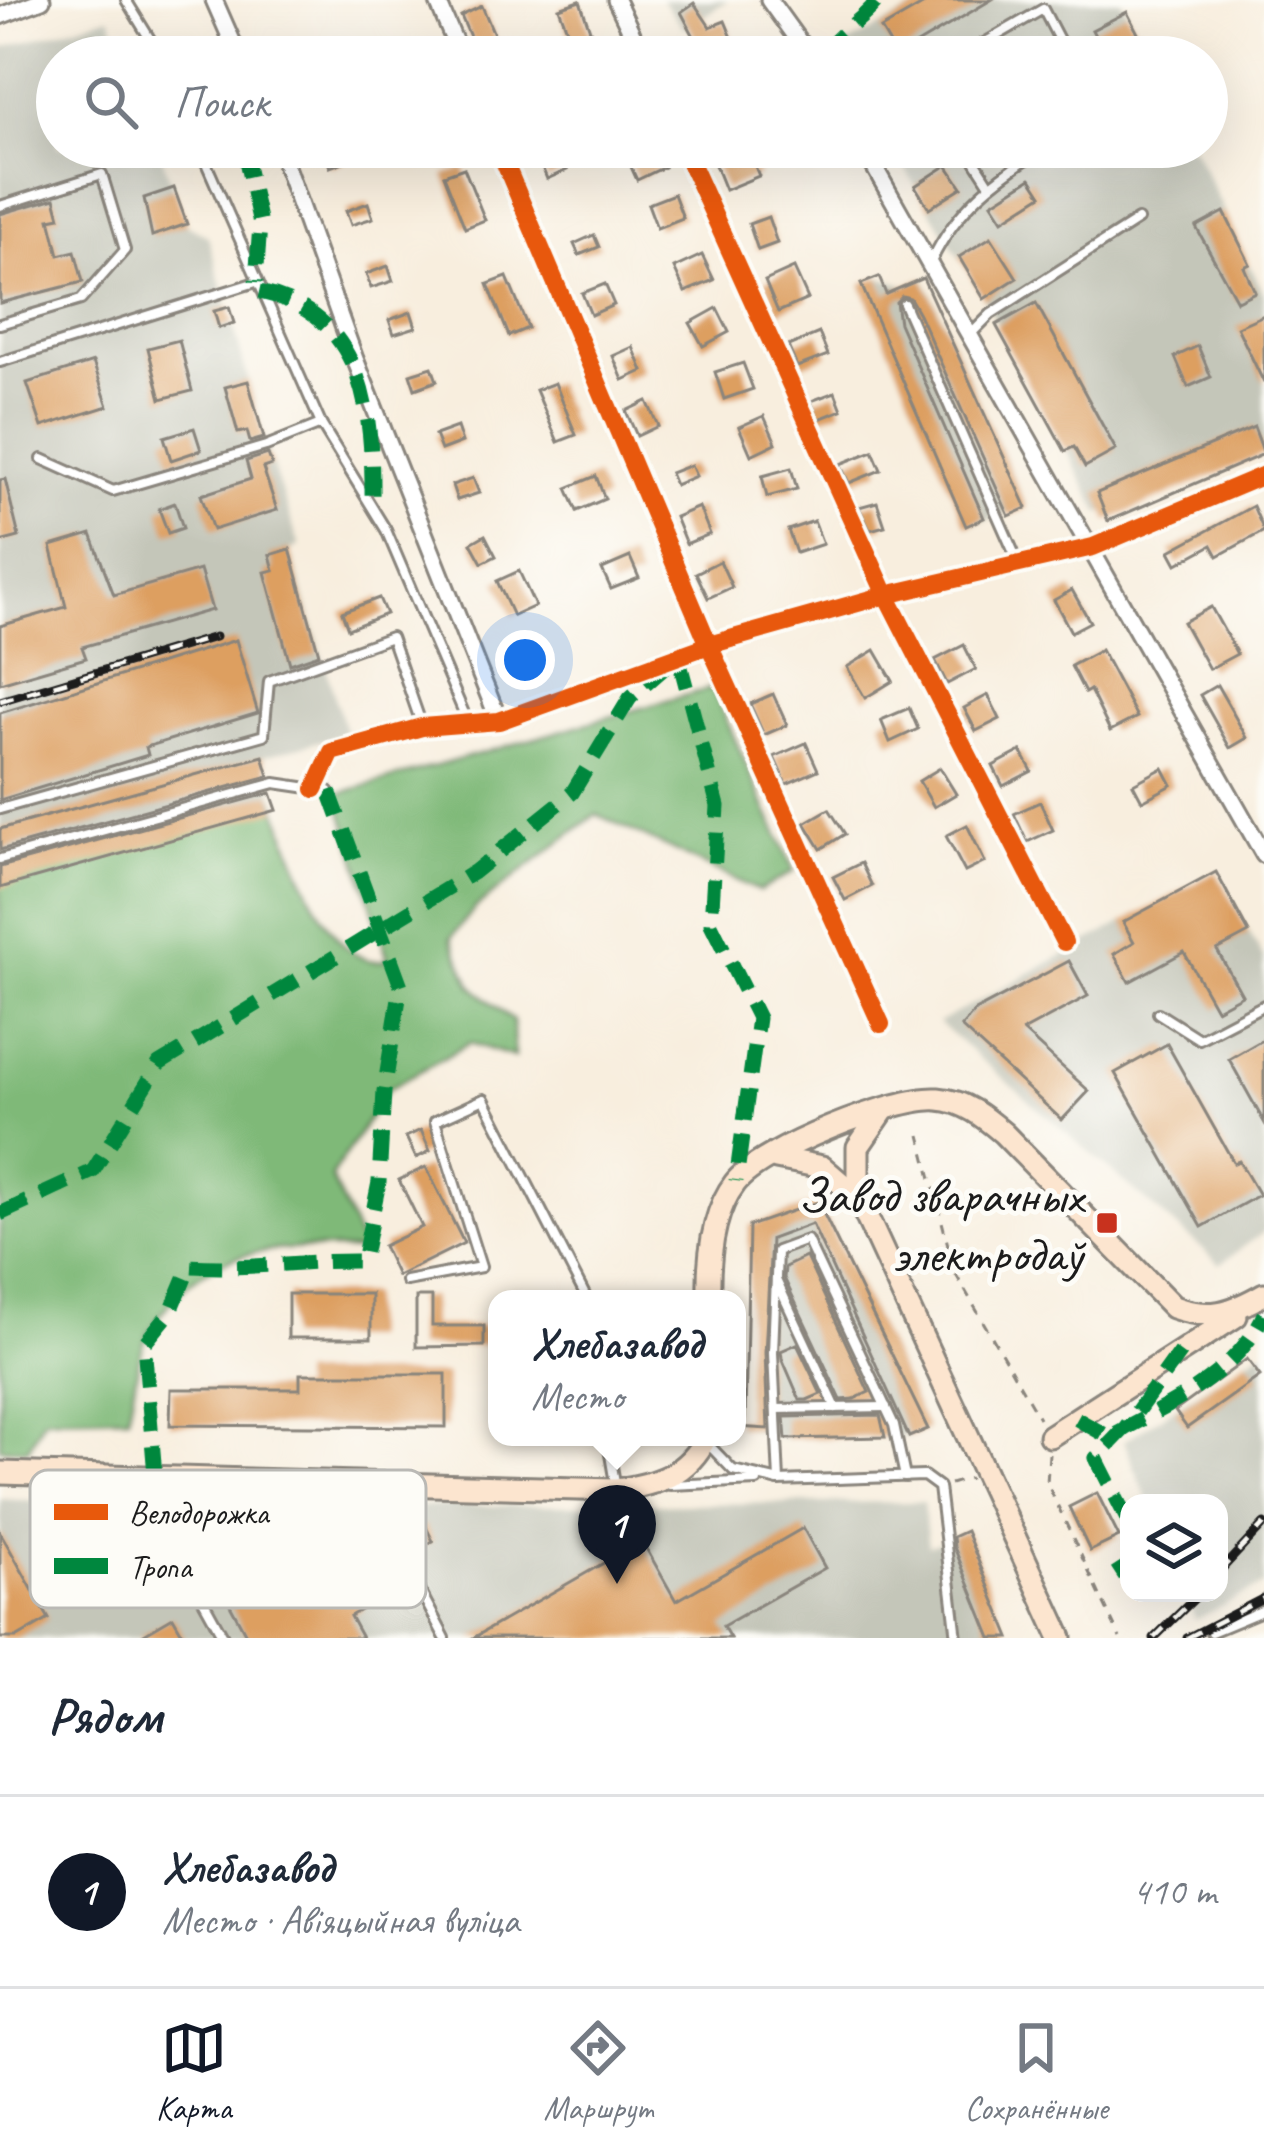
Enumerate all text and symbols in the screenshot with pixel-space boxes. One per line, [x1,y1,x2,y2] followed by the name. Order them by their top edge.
[36,36,1228,168] search box
[78,69,144,135] icon: search
[174,74,269,131] text: Поиск
[495,630,555,690] your location
[798,1163,1087,1286] place label: Завод зварачных электродаў
[1094,1210,1120,1236] marker: Завод зварачных электродаў
[488,1290,746,1446] popup
[531,1315,703,1372] text: Хлебазавод
[531,1372,624,1421] text: Место
[30,1470,426,1608] legend
[578,1485,656,1584] pin: 1
[129,1492,270,1534] text: Велодорожка
[1120,1494,1228,1602] map controls
[1120,1494,1228,1602] button: layers
[129,1546,193,1588] text: Тропа
[48,1684,162,1748] text: Рядом
[162,1839,334,1896] text: Хлебазавод
[78,1867,96,1916] text: 1
[1132,1867,1216,1916] text: 410 m
[162,1896,519,1945] text: Место · Авіяцыйная вуліца
[156,2015,232,2129] tab: Карта
[544,2015,653,2129] tab: Маршрут
[965,2015,1108,2129] tab: Сохранённые

